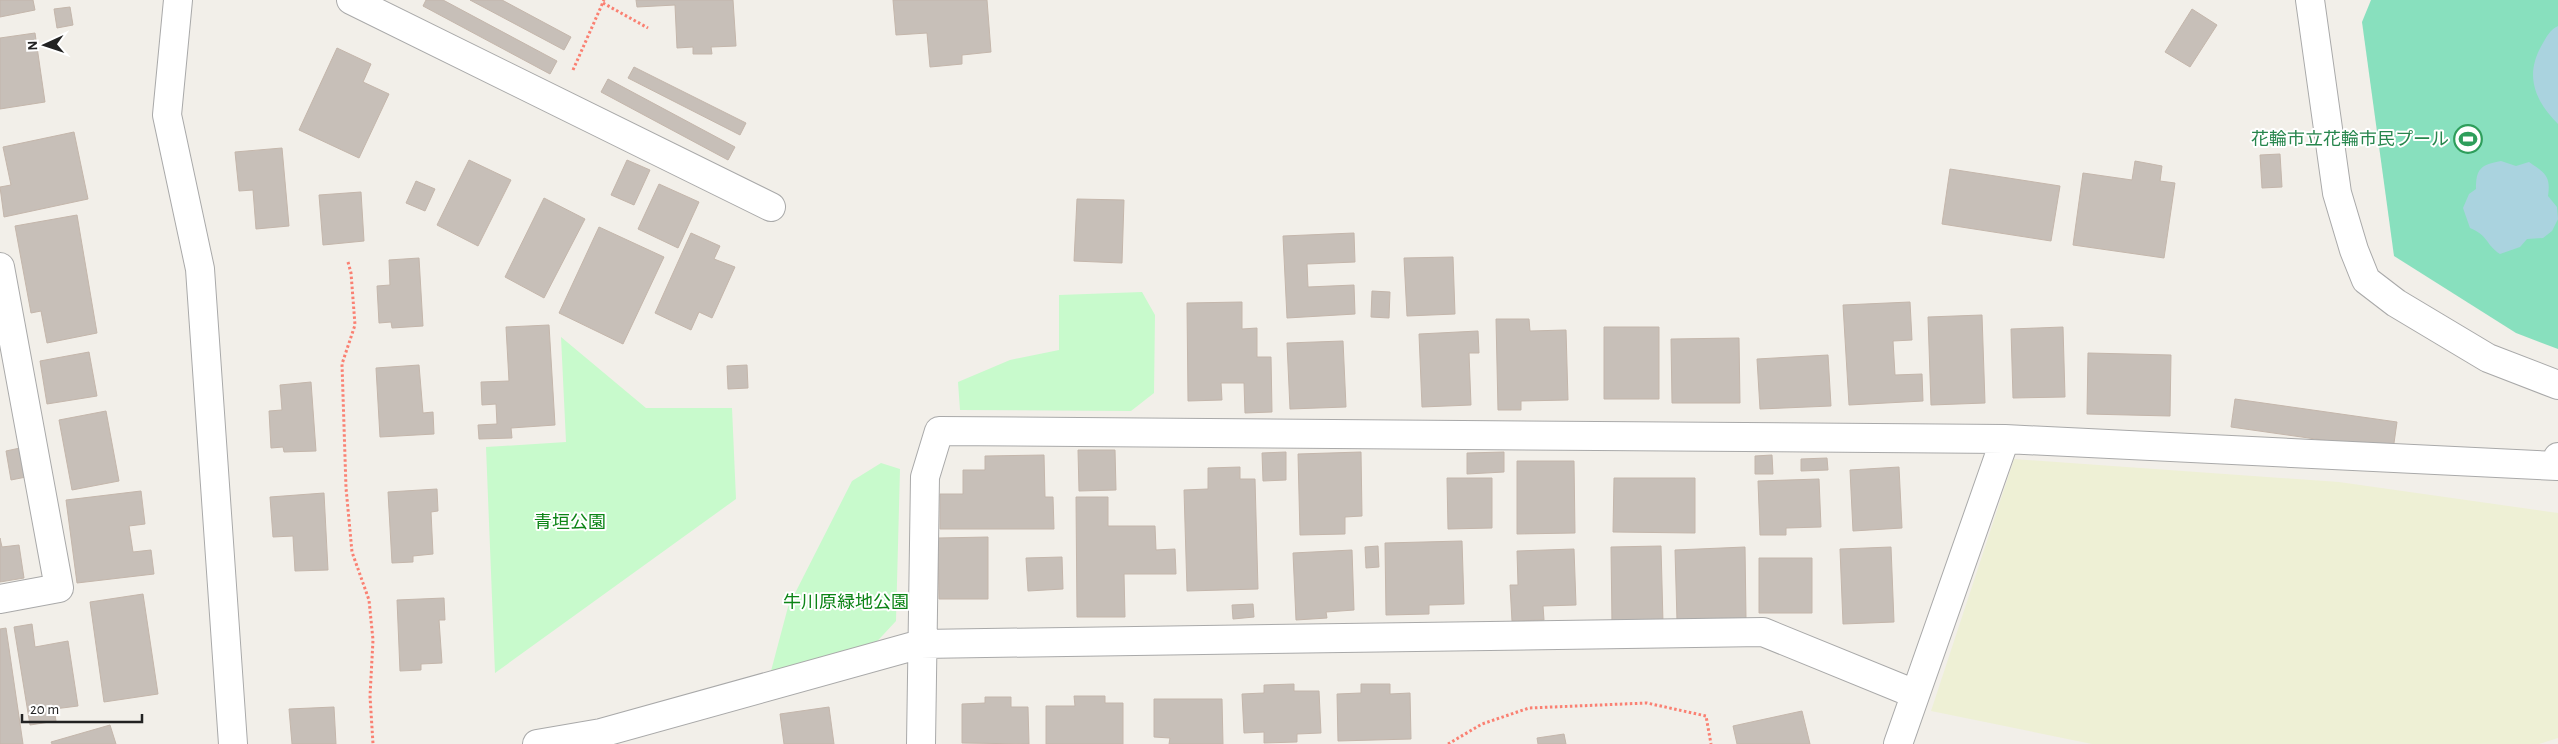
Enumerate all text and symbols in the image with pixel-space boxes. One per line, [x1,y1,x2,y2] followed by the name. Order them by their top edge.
[20,20,70,70] north arrow
[26,40,40,51] text: N
[2453,124,2483,154] sports icon: 花輪市立花輪市民プール
[2251,129,2449,149] place label: 花輪市立花輪市民プール
[534,513,606,532] park label: 青垣公園
[783,593,909,612] park label: 牛川原緑地公園
[22,692,142,724] scale bar
[30,702,59,717] text: 20 m

